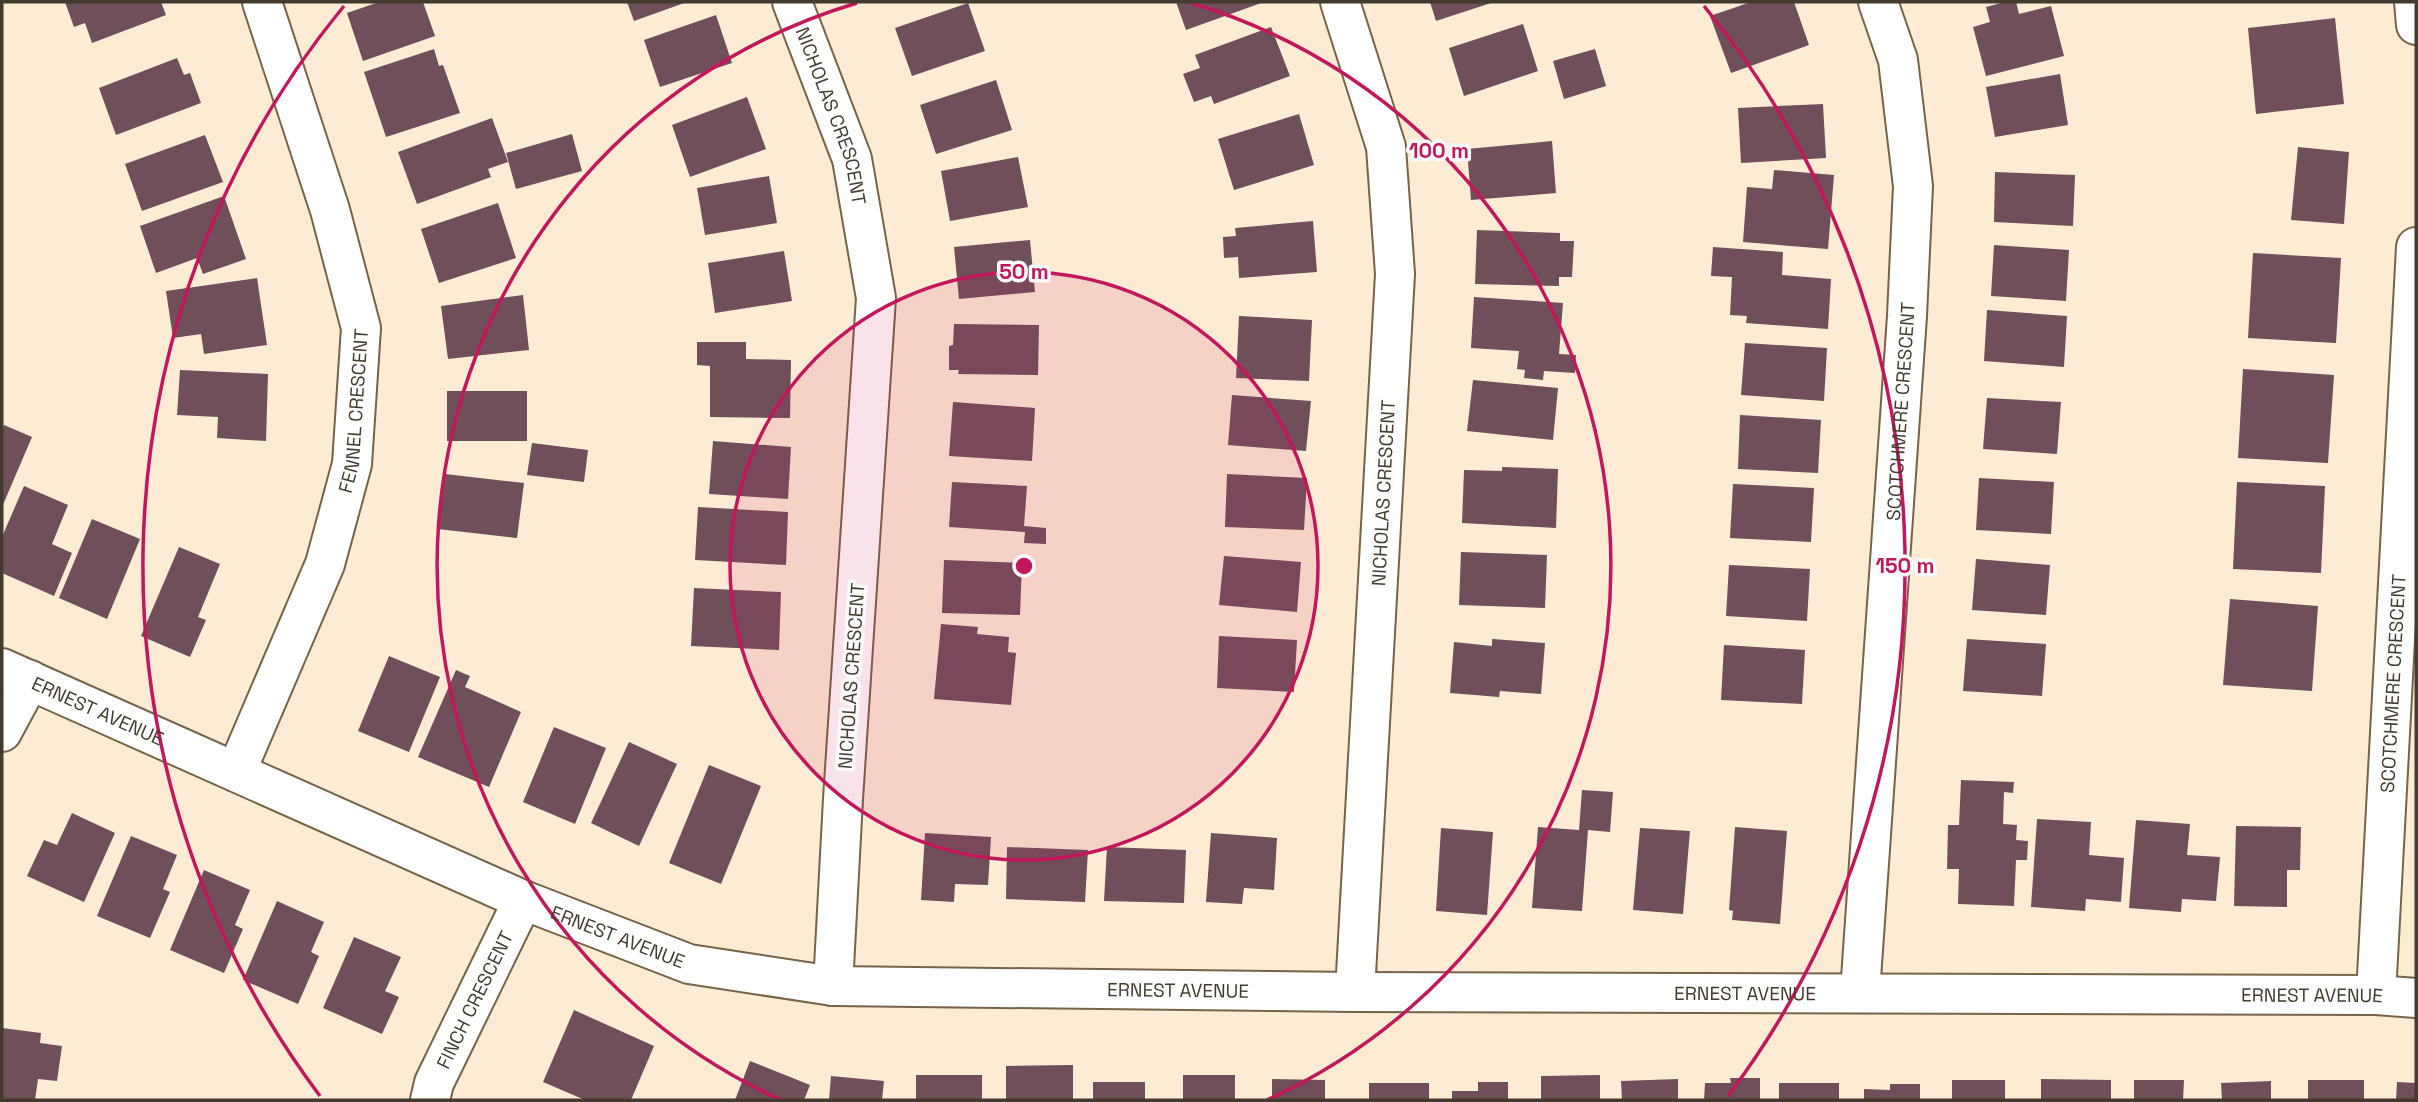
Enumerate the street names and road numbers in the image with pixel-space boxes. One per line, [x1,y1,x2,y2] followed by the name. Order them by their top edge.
[790,24,872,207] street label: NICHOLAS CRESCENT
[1881,301,1921,522] street label: SCOTCHMERE CRESCENT
[333,328,374,496] street label: FENNEL CRESCENT
[1366,399,1401,587] street label: NICHOLAS CRESCENT
[2375,573,2411,794] street label: SCOTCHMERE CRESCENT
[833,582,870,770] street label: NICHOLAS CRESCENT
[28,671,168,751] street label: ERNEST AVENUE
[547,900,688,974] street label: ERNEST AVENUE
[431,927,519,1073] street label: FINCH CRESCENT
[1107,977,1249,1004] street label: ERNEST AVENUE
[1674,981,1816,1006] street label: ERNEST AVENUE
[2241,983,2384,1008] street label: ERNEST AVENUE

